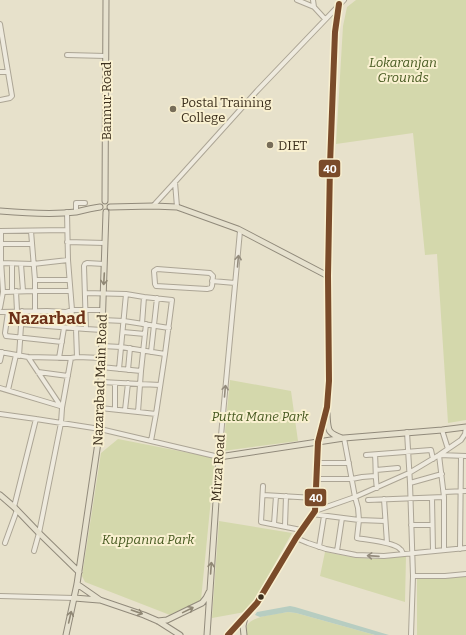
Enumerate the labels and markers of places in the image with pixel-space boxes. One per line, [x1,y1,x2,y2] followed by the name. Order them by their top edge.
[181,95,271,125] place label: Postal Training College
[168,104,178,114] marker: Postal Training College
[278,138,307,153] place label: DIET
[265,140,275,150] marker: DIET
[256,592,266,602] unlabelled marker

